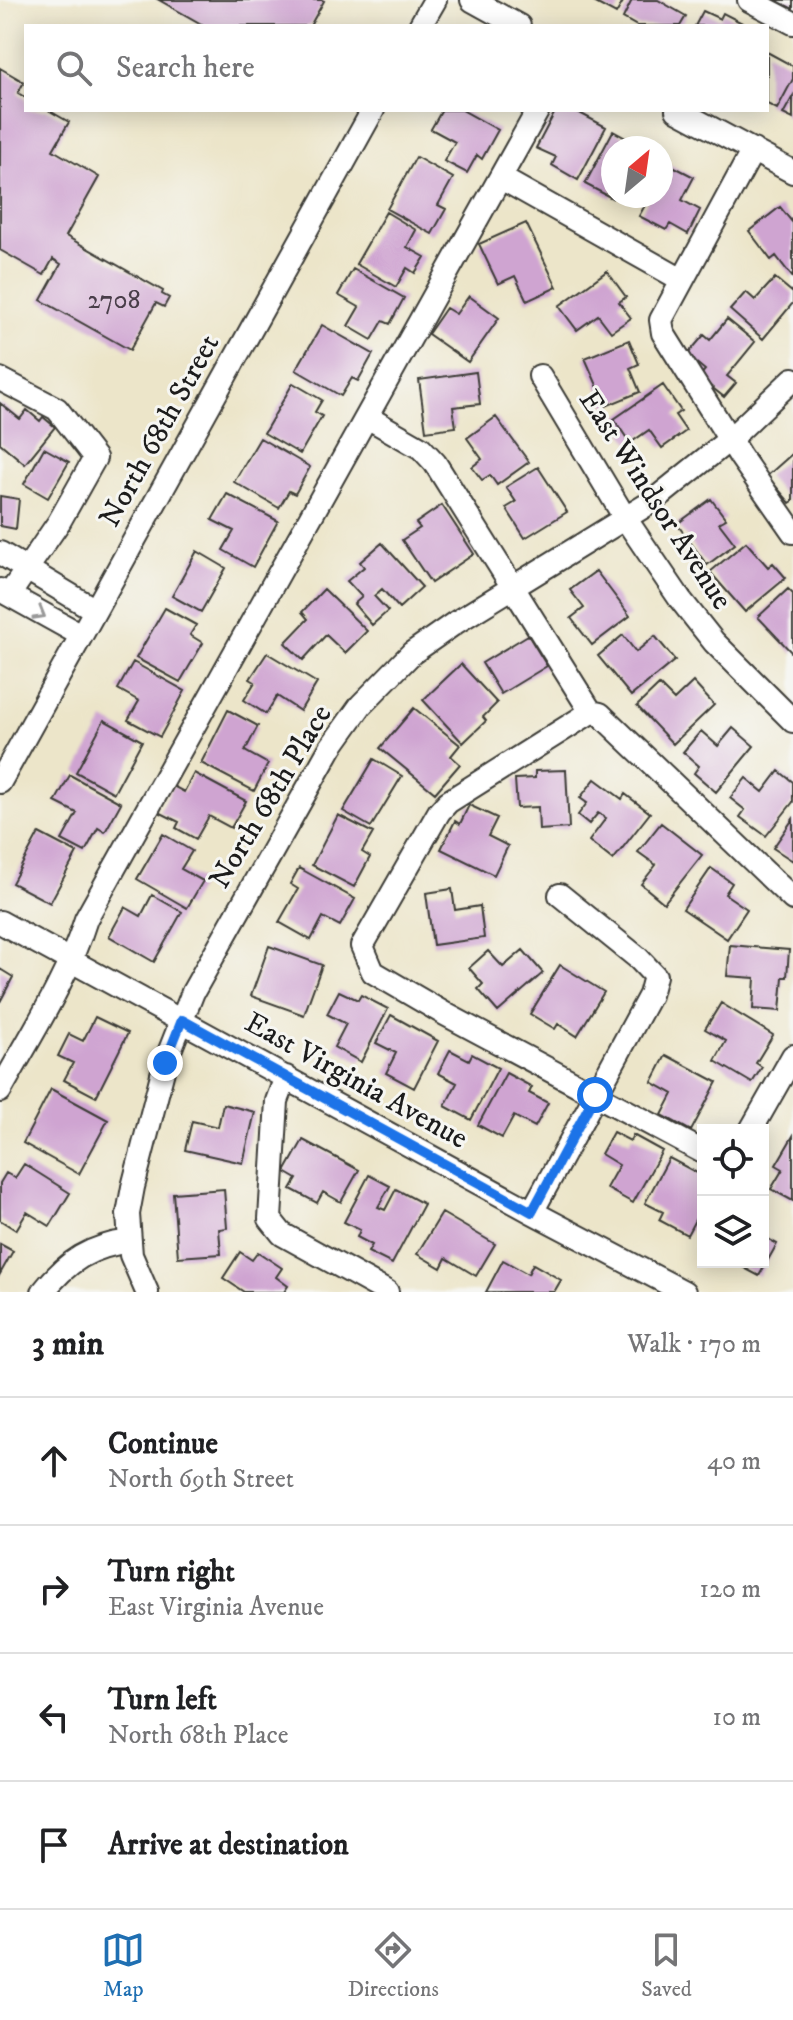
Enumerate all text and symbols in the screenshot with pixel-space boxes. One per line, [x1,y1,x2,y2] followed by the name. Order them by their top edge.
[24,24,769,112] search box
[52,46,96,90] icon: search
[116,50,255,87] text: Search here
[601,136,673,208] north arrow
[88,284,140,317] house number: 2708
[92,328,228,534] street label: North 68th Street
[570,383,740,617] street label: East Windsor Avenue
[31,604,46,620] one-way arrow
[202,698,340,896] street label: North 68th Place
[238,1004,474,1158] street label: East Virginia Avenue
[147,1045,183,1081] route end
[577,1077,613,1113] route start
[697,1124,769,1268] map controls
[697,1124,769,1196] button: locate
[697,1196,769,1268] button: layers
[32,1323,104,1365] text: 3 min
[627,1328,761,1361] text: Walk · 170 m
[108,1426,218,1463] text: Continue
[32,1439,76,1483] icon: ahead
[707,1445,761,1478] text: 40 m
[108,1463,294,1496] text: North 69th Street
[108,1554,235,1591] text: Turn right
[32,1567,76,1611] icon: right
[700,1573,761,1606] text: 120 m
[108,1591,324,1624] text: East Virginia Avenue
[108,1682,217,1719] text: Turn left
[32,1695,76,1739] icon: left
[712,1701,761,1734] text: 10 m
[108,1719,288,1752] text: North 68th Place
[32,1823,76,1867] icon: arrive
[108,1827,349,1864] text: Arrive at destination
[101,1928,145,2003] tab: Map
[348,1928,439,2003] tab: Directions
[641,1928,692,2003] tab: Saved

